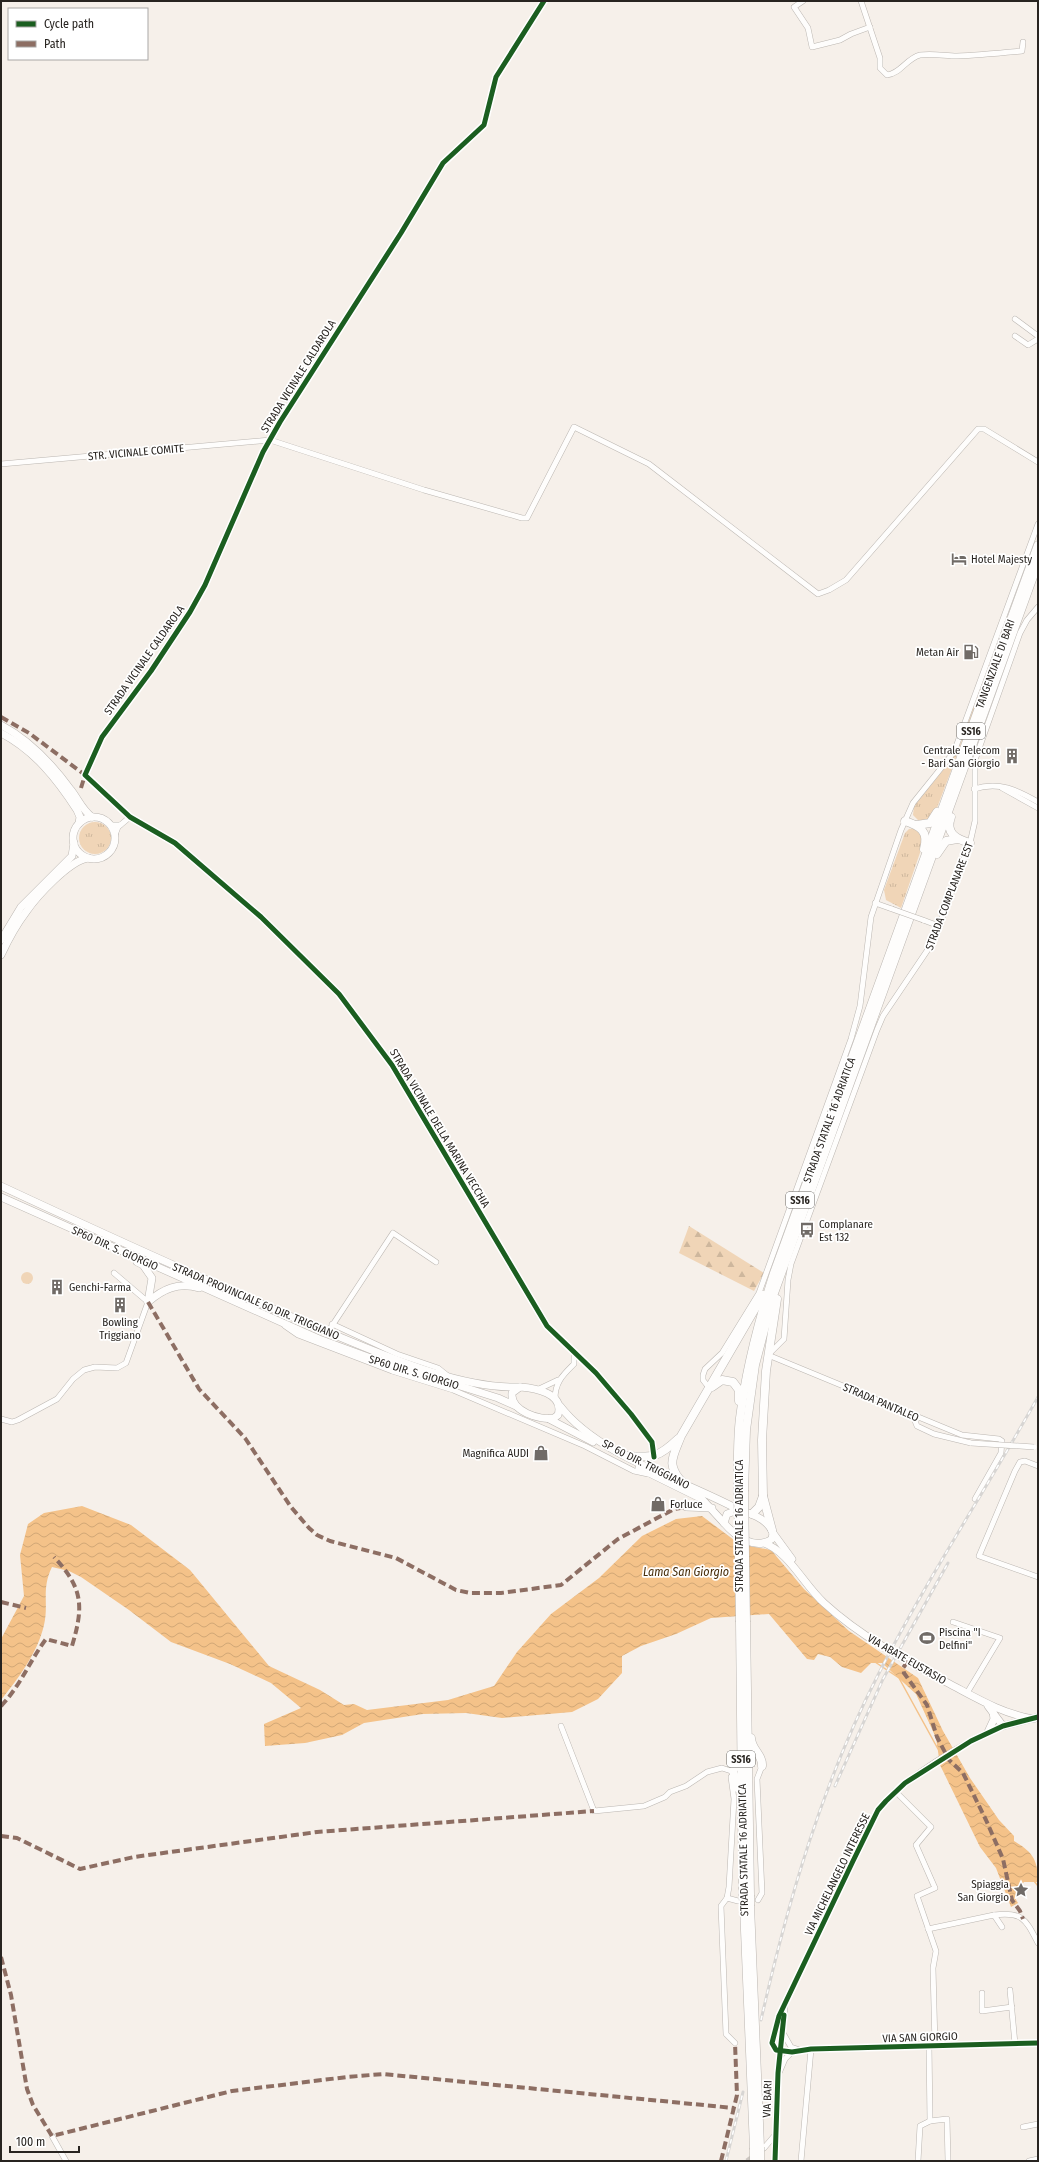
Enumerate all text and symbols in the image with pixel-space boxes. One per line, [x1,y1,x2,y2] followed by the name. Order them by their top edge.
[8,8,148,60] legend
[44,17,94,31] text: Cycle path
[44,37,66,51] text: Path
[258,317,339,435] street label: STRADA VICINALE CALDAROLA
[87,442,185,463] street label: STR. VICINALE COMITE
[950,550,968,568] hotel icon: Hotel Majesty
[971,553,1032,566] place label: Hotel Majesty
[102,603,187,717] street label: STRADA VICINALE CALDAROLA
[973,618,1018,711] street label: TANGENZIALE DI BARI
[962,643,980,661] fuel station icon: Metan Air
[916,646,959,659] place label: Metan Air
[957,723,985,739] road number: SS16
[921,744,1000,770] place label: Centrale Telecom - Bari San Giorgio
[1003,747,1021,765] building icon: Centrale Telecom - Bari San Giorgio
[923,839,976,952] street label: STRADA COMPLANARE EST
[387,1047,492,1210] street label: STRADA VICINALE DELLA MARINA VECCHIA
[801,1055,858,1185] street label: STRADA STATALE 16 ADRIATICA
[786,1192,814,1208] road number: SS16
[819,1218,873,1244] place label: Complanare Est 132
[798,1221,816,1239] bus stop icon: Complanare Est 132
[69,1224,160,1273] street label: SP60 DIR. S. GIORGIO
[170,1260,341,1343] street label: STRADA PROVINCIALE 60 DIR. TRIGGIANO
[48,1278,66,1296] building icon: Genchi-Farma
[69,1281,131,1294] place label: Genchi-Farma
[111,1296,129,1314] building icon: Bowling Triggiano
[99,1316,141,1342] place label: Bowling Triggiano
[367,1353,461,1392] street label: SP60 DIR. S. GIORGIO
[841,1381,921,1424] street label: STRADA PANTALEO
[600,1437,692,1492] street label: SP 60 DIR. TRIGGIANO
[532,1444,550,1462] shop icon: Magnifica AUDI
[462,1447,529,1460] place label: Magnifica AUDI
[733,1459,746,1592] street label: STRADA STATALE 16 ADRIATICA
[649,1495,667,1513] shop icon: Forluce
[670,1498,703,1511] place label: Forluce
[643,1565,729,1579] water label: Lama San Giorgio
[939,1626,981,1652] place label: Piscina "I Delfini"
[918,1629,936,1647] sports icon: Piscina "I Delfini"
[865,1632,949,1687] street label: VIA ABATE EUSTASIO
[727,1751,755,1767] road number: SS16
[736,1783,751,1916] street label: STRADA STATALE 16 ADRIATICA
[802,1811,873,1937] street label: VIA MICHELANGELO INTERESSE
[957,1878,1009,1904] place label: Spiaggia San Giorgio
[1012,1881,1030,1899] place icon: Spiaggia San Giorgio
[882,2030,958,2045] street label: VIA SAN GIORGIO
[760,2080,775,2118] street label: VIA BARI
[10,2128,79,2154] scale bar
[16,2135,45,2149] text: 100 m

